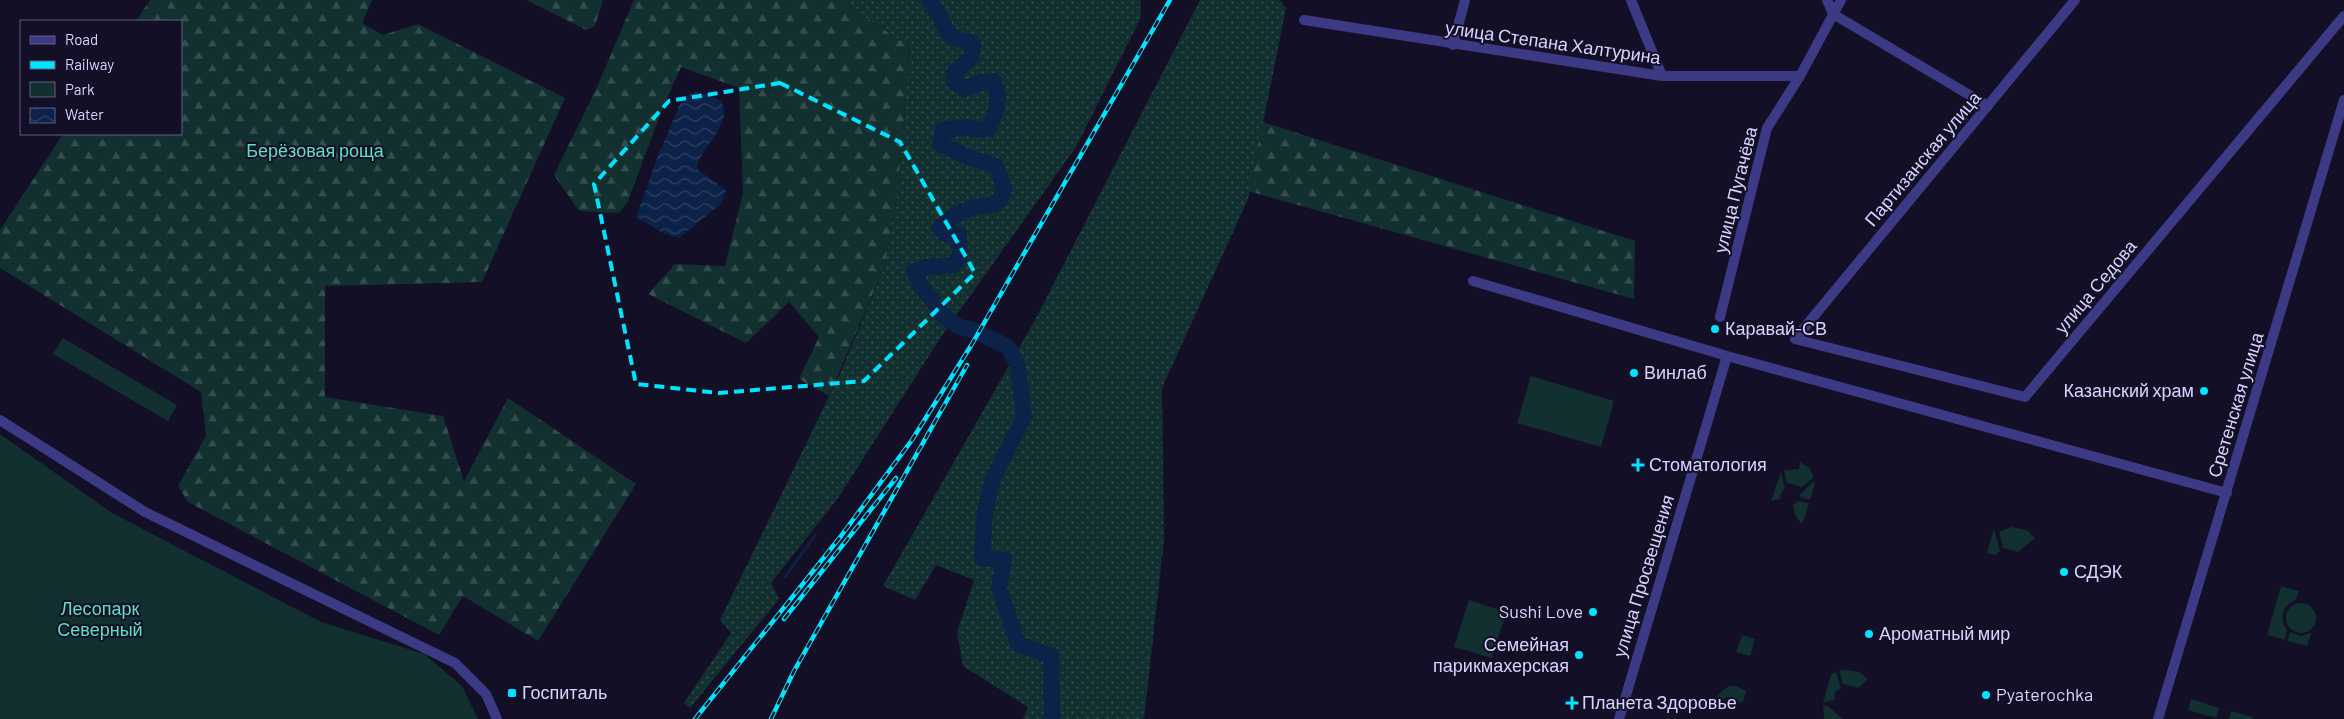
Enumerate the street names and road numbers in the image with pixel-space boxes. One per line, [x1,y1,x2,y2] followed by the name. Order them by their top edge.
[1444,16,1663,68] street label: улица Степана Халтурина
[1859,86,1986,230] street label: Партизанская улица
[1709,123,1762,255] street label: улица Пугачёва
[2050,234,2141,338] street label: улица Седова
[2203,329,2268,480] street label: Сретенская улица
[1608,492,1678,660] street label: улица Просвещения

